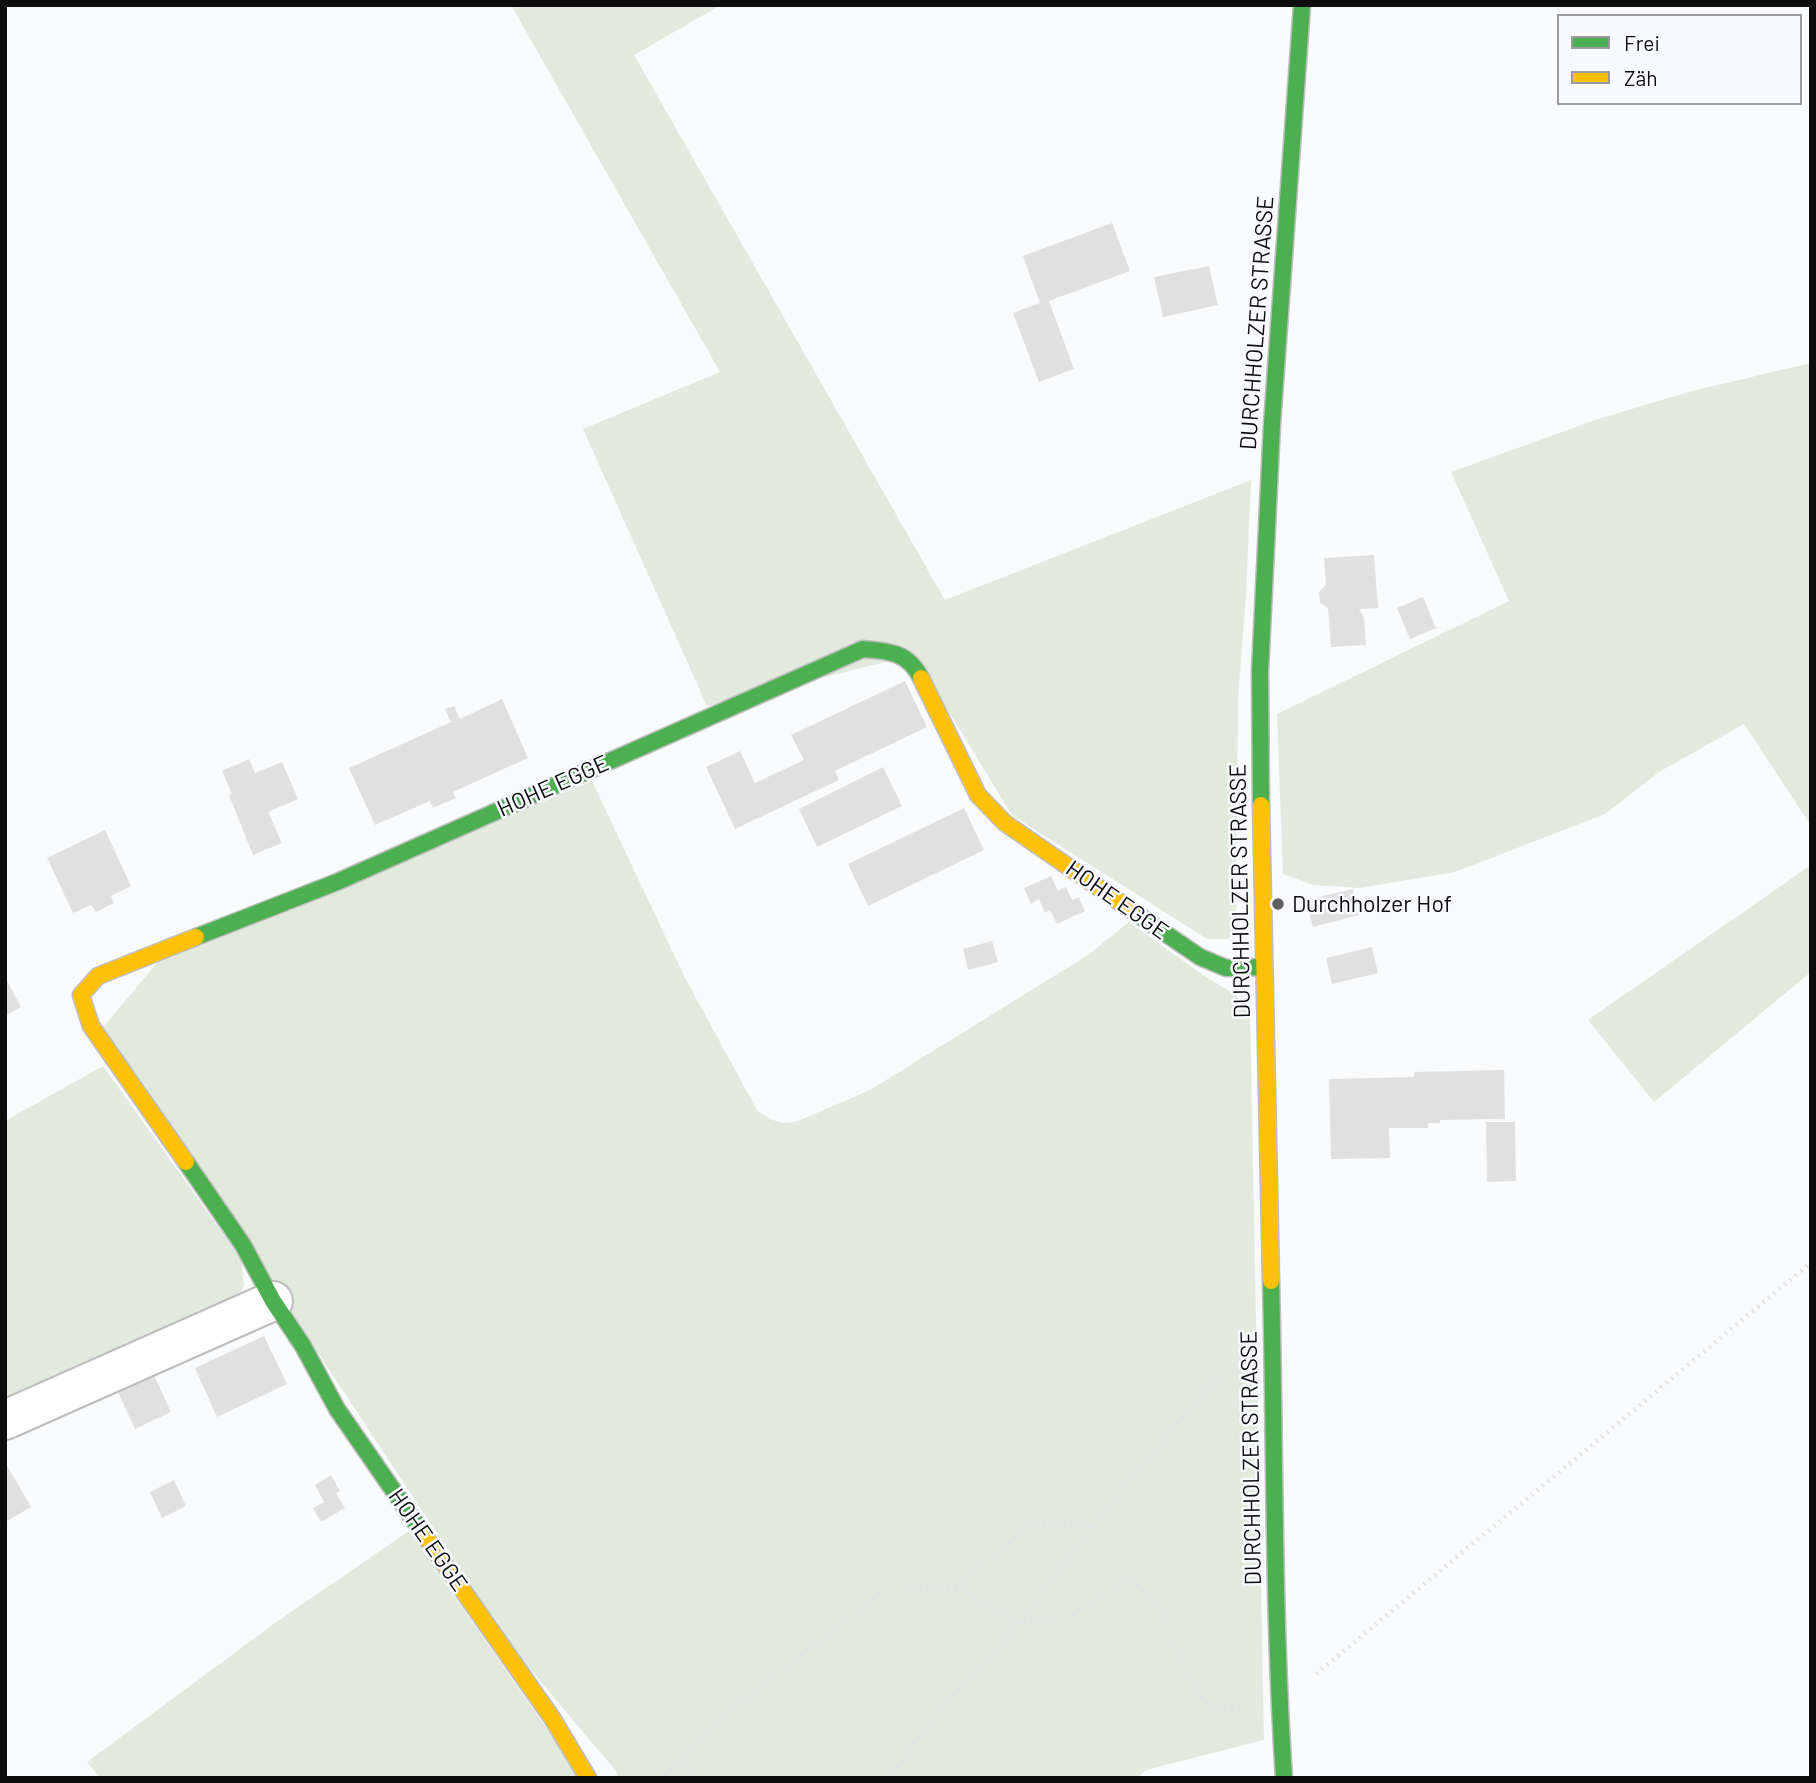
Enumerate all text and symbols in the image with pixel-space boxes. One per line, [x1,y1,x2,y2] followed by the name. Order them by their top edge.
[1557,14,1802,105] legend
[1624,30,1660,55] text: Frei
[1624,65,1658,90] text: Zäh
[1234,195,1280,451] street label: DURCHHOLZER STRASSE
[493,749,613,823] street label: HOHE EGGE
[1224,763,1256,1019] street label: DURCHHOLZER STRASSE
[1060,855,1174,945] street label: HOHE EGGE
[1292,890,1452,918] place label: Durchholzer Hof
[1270,896,1286,912] marker: Durchholzer Hof
[1235,1330,1267,1586] street label: DURCHHOLZER STRASSE
[383,1483,473,1597] street label: HOHE EGGE

